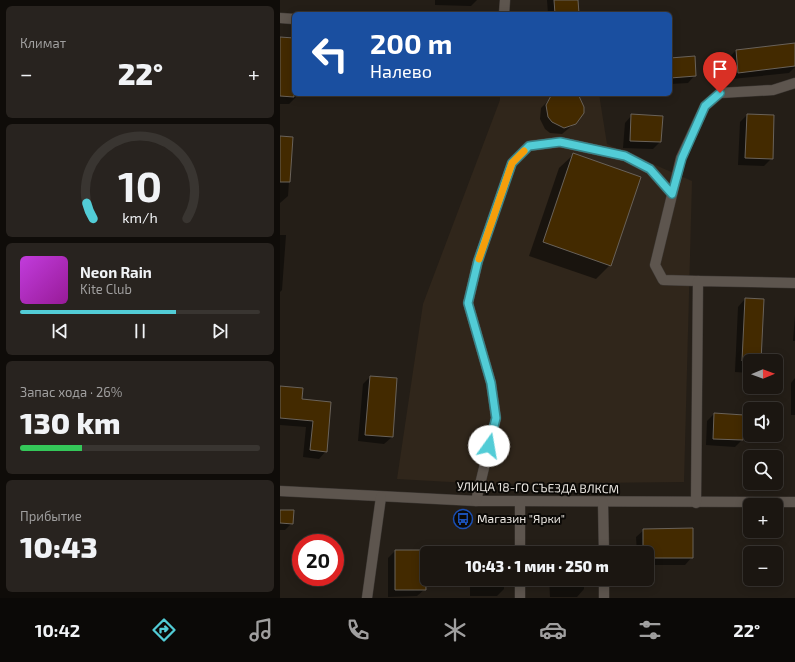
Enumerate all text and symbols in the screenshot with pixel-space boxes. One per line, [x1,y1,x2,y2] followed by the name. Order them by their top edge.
[370,26,452,60] text: 200 m
[304,28,356,80] icon: left
[20,35,66,51] text: Климат
[703,52,737,93] pin
[118,55,163,91] text: 22°
[709,58,731,80] icon: arrive
[20,60,33,86] text: −
[248,60,260,86] text: +
[370,60,432,82] text: Налево
[118,159,162,209] text: 10
[122,208,158,225] text: km/h
[80,263,152,281] text: Neon Rain
[80,281,132,297] text: Kite Club
[49,320,71,342] icon: previous
[129,320,151,342] icon: pause
[209,320,231,342] icon: next
[743,354,783,394] north arrow
[743,354,783,586] map controls
[20,384,122,400] text: Запас хода · 26%
[743,402,783,442] button: sound
[20,404,121,440] text: 130 km
[468,425,510,467] position arrow
[743,450,783,490] button: search
[457,479,619,495] street label: УЛИЦА 18-ГО СЪЕЗДА ВЛКСМ
[743,498,783,538] button: +
[20,508,82,524] text: Прибытие
[452,508,474,530] bus stop icon: Магазин "Ярки"
[477,511,565,525] place label: Магазин "Ярки"
[20,528,98,564] text: 10:43
[292,534,344,586] speed limit sign: 20
[743,546,783,586] button: −
[465,557,609,575] text: 10:43 · 1 мин · 250 m
[150,616,178,644] icon: directions
[247,616,275,644] icon: music
[344,616,372,644] icon: phone
[441,616,469,644] icon: climate
[539,616,567,644] icon: car
[636,616,664,644] icon: filters
[35,619,80,641] text: 10:42
[733,619,760,641] text: 22°

